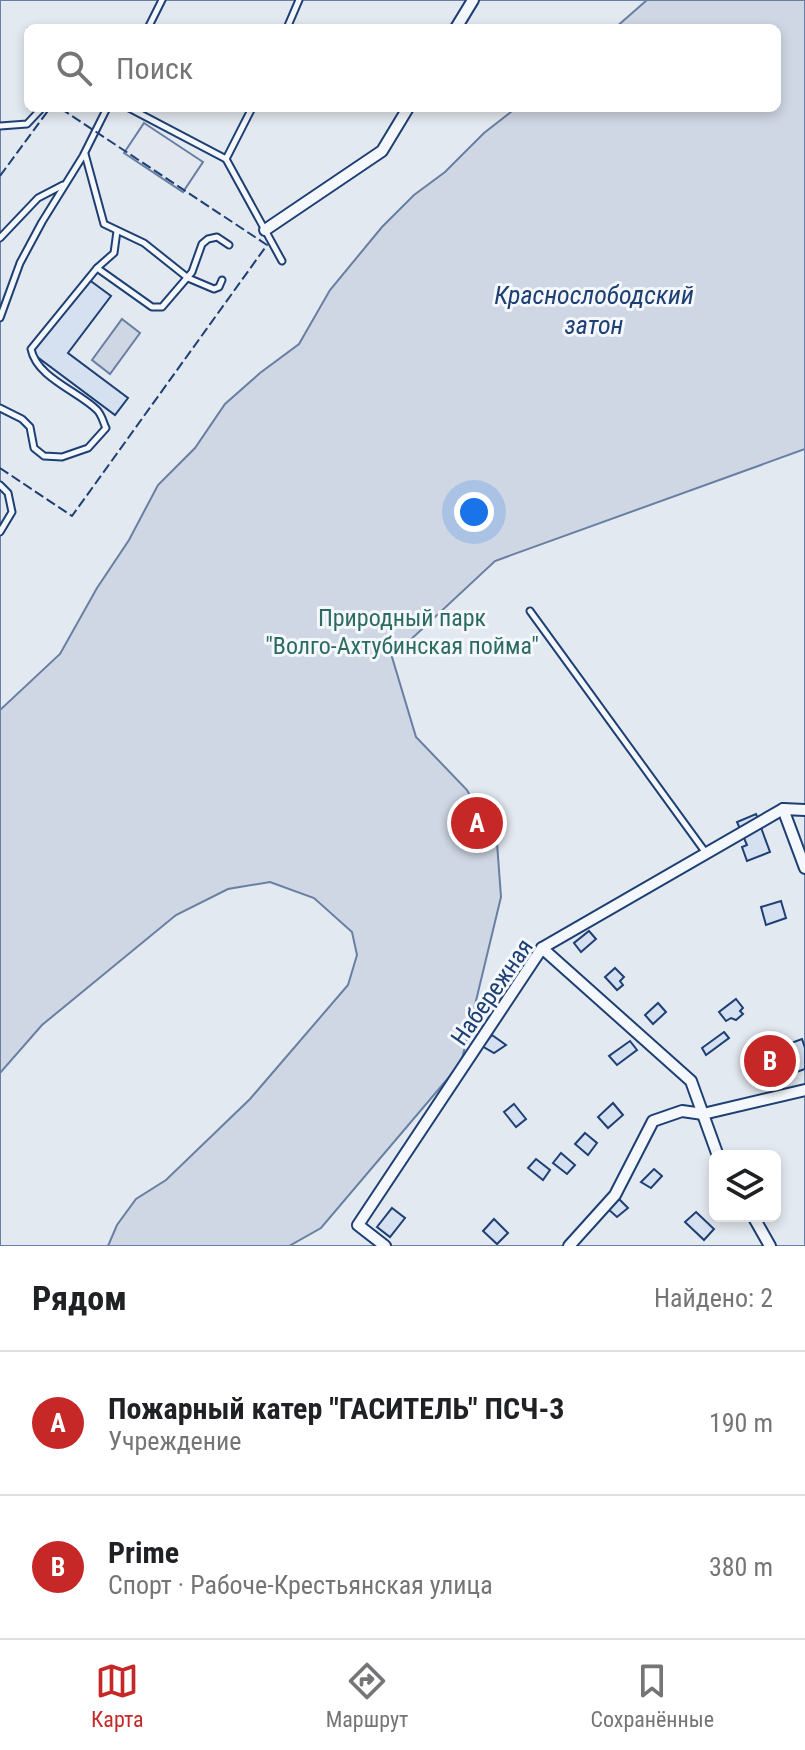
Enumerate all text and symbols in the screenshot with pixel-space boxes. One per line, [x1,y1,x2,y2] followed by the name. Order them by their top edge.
[24,24,781,112] search box
[52,46,96,90] icon: search
[116,51,193,86] text: Поиск
[494,280,694,340] water label: Краснослободский затон
[454,492,494,532] your location
[265,604,539,660] park label: Природный парк "Волго-Ахтубинская пойма"
[451,793,503,853] pin: A
[445,933,539,1051] street label: Набережная
[744,1031,796,1091] pin: B
[709,1150,781,1222] map controls
[709,1150,781,1222] button: layers
[32,1278,127,1318] text: Рядом
[654,1283,773,1313] text: Найдено: 2
[108,1391,564,1426] text: Пожарный катер "ГАСИТЕЛЬ" ПСЧ-3
[50,1408,66,1438] text: A
[709,1408,773,1438] text: 190 m
[108,1426,241,1456] text: Учреждение
[108,1535,179,1570] text: Prime
[51,1552,65,1582] text: B
[709,1552,773,1582] text: 380 m
[108,1570,493,1600] text: Спорт · Рабоче-Крестьянская улица
[91,1659,144,1732] tab: Карта
[326,1659,408,1732] tab: Маршрут
[590,1659,714,1732] tab: Сохранённые

